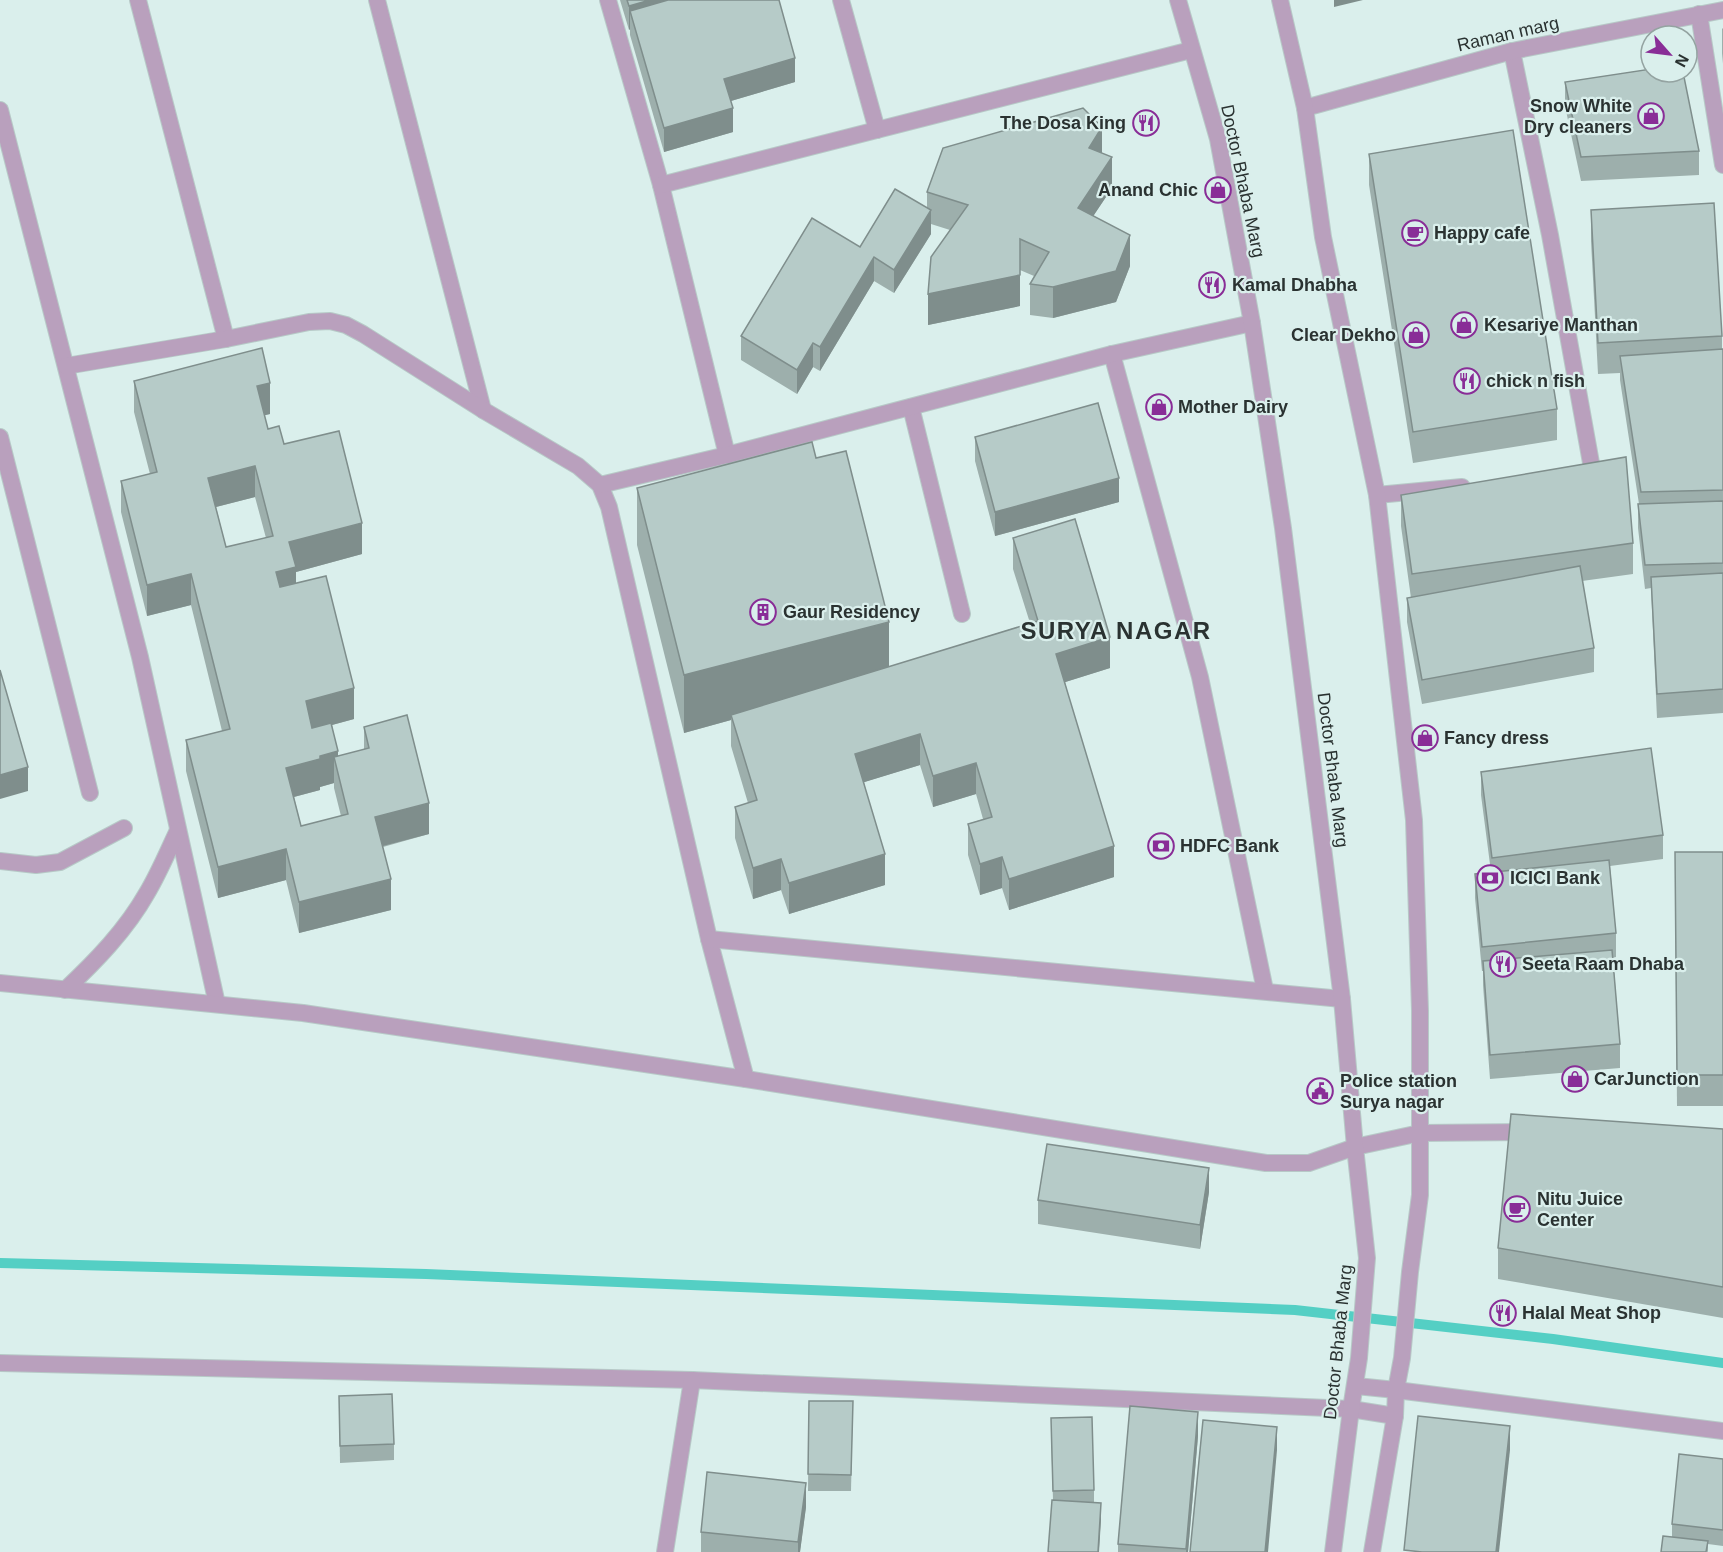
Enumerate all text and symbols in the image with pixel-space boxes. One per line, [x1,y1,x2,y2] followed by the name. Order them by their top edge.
[1455,13,1561,55] street label: Raman marg
[1639,24,1699,84] north arrow
[1672,52,1692,70] text: N
[1524,96,1632,137] place label: Snow White Dry cleaners
[1636,101,1666,131] shop icon: Snow White Dry cleaners
[1217,103,1269,259] street label: Doctor Bhaba Marg
[1131,108,1161,138] restaurant icon: The Dosa King
[1000,113,1126,133] place label: The Dosa King
[1203,175,1233,205] shop icon: Anand Chic
[1098,180,1198,200] place label: Anand Chic
[1400,218,1430,248] cafe icon: Happy cafe
[1434,223,1530,243] place label: Happy cafe
[1197,270,1227,300] restaurant icon: Kamal Dhabha
[1232,275,1358,295] place label: Kamal Dhabha
[1449,310,1479,340] shop icon: Kesariye Manthan
[1484,315,1638,335] place label: Kesariye Manthan
[1401,320,1431,350] shop icon: Clear Dekho
[1291,325,1396,345] place label: Clear Dekho
[1452,366,1482,396] restaurant icon: chick n fish
[1486,371,1585,391] place label: chick n fish
[1144,392,1174,422] shop icon: Mother Dairy
[1178,397,1288,417] place label: Mother Dairy
[748,597,778,627] building icon: Gaur Residency
[783,602,920,622] place label: Gaur Residency
[1020,617,1212,644] district label: SURYA NAGAR
[1314,691,1352,849] street label: Doctor Bhaba Marg
[1410,723,1440,753] shop icon: Fancy dress
[1444,728,1549,748] place label: Fancy dress
[1146,831,1176,861] bank icon: HDFC Bank
[1180,836,1280,856] place label: HDFC Bank
[1475,863,1505,893] bank icon: ICICI Bank
[1510,868,1601,888] place label: ICICI Bank
[1488,949,1518,979] restaurant icon: Seeta Raam Dhaba
[1522,954,1685,974] place label: Seeta Raam Dhaba
[1560,1064,1590,1094] shop icon: CarJunction
[1594,1069,1699,1089] place label: CarJunction
[1340,1071,1457,1112] place label: Police station Surya nagar
[1305,1076,1335,1106] public building icon: Police station Surya nagar
[1537,1189,1623,1230] place label: Nitu Juice Center
[1502,1194,1532,1224] cafe icon: Nitu Juice Center
[1320,1263,1356,1421] street label: Doctor Bhaba Marg
[1488,1298,1518,1328] restaurant icon: Halal Meat Shop
[1522,1303,1661,1323] place label: Halal Meat Shop

